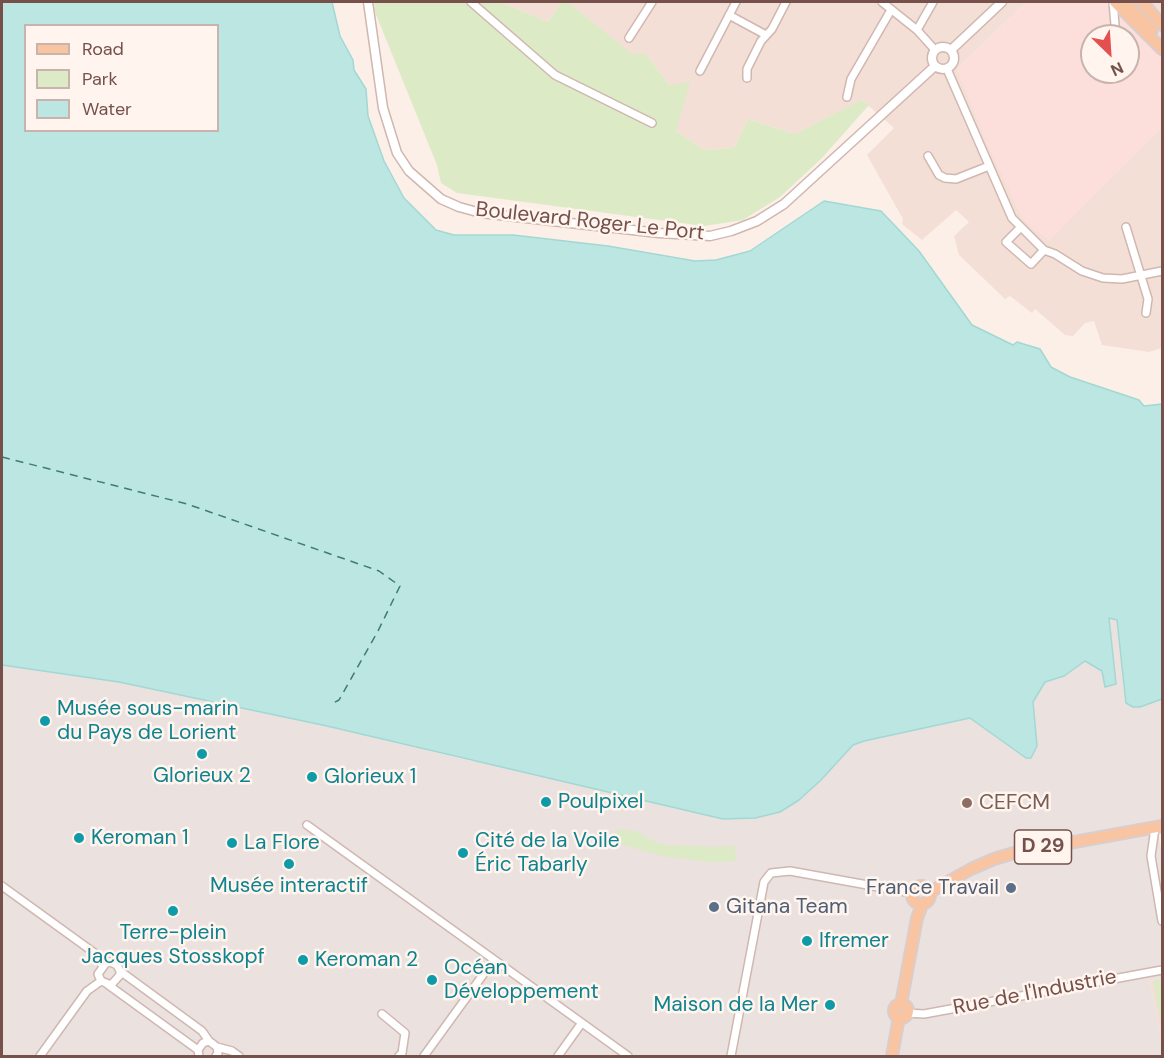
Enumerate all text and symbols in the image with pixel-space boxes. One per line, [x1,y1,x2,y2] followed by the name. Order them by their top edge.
[24,24,219,132] legend
[1080,24,1140,84] north arrow
[82,37,124,61] text: Road
[1107,57,1127,81] text: N
[82,67,118,91] text: Park
[82,97,132,121] text: Water
[474,197,706,247] street label: Boulevard Roger Le Port
[57,696,239,746] place label: Musée sous-marin du Pays de Lorient
[38,714,52,728] marker: Musée sous-marin du Pays de Lorient
[195,747,209,761] marker: Glorieux 2
[153,763,251,789] place label: Glorieux 2
[324,764,416,790] place label: Glorieux 1
[305,770,319,784] marker: Glorieux 1
[558,789,644,815] place label: Poulpixel
[979,790,1050,816] place label: CEFCM
[539,795,553,809] marker: Poulpixel
[960,796,974,810] marker: CEFCM
[91,825,189,851] place label: Keroman 1
[475,828,620,878] place label: Cité de la Voile Éric Tabarly
[244,830,320,856] place label: La Flore
[1014,830,1072,864] road number: D 29
[72,831,86,845] marker: Keroman 1
[225,836,239,850] marker: La Flore
[456,846,470,860] marker: Cité de la Voile Éric Tabarly
[282,857,296,871] marker: Musée interactif
[210,873,368,899] place label: Musée interactif
[866,875,999,901] place label: France Travail
[1004,881,1018,895] marker: France Travail
[726,894,848,920] place label: Gitana Team
[707,900,721,914] marker: Gitana Team
[166,904,180,918] marker: Terre-plein Jacques Stosskopf
[81,920,265,970] place label: Terre-plein Jacques Stosskopf
[819,928,889,954] place label: Ifremer
[800,934,814,948] marker: Ifremer
[315,947,418,973] place label: Keroman 2
[296,953,310,967] marker: Keroman 2
[444,955,599,1005] place label: Océan Développement
[951,965,1119,1021] street label: Rue de l'Industrie
[425,973,439,987] marker: Océan Développement
[654,992,818,1018] place label: Maison de la Mer
[823,998,837,1012] marker: Maison de la Mer

